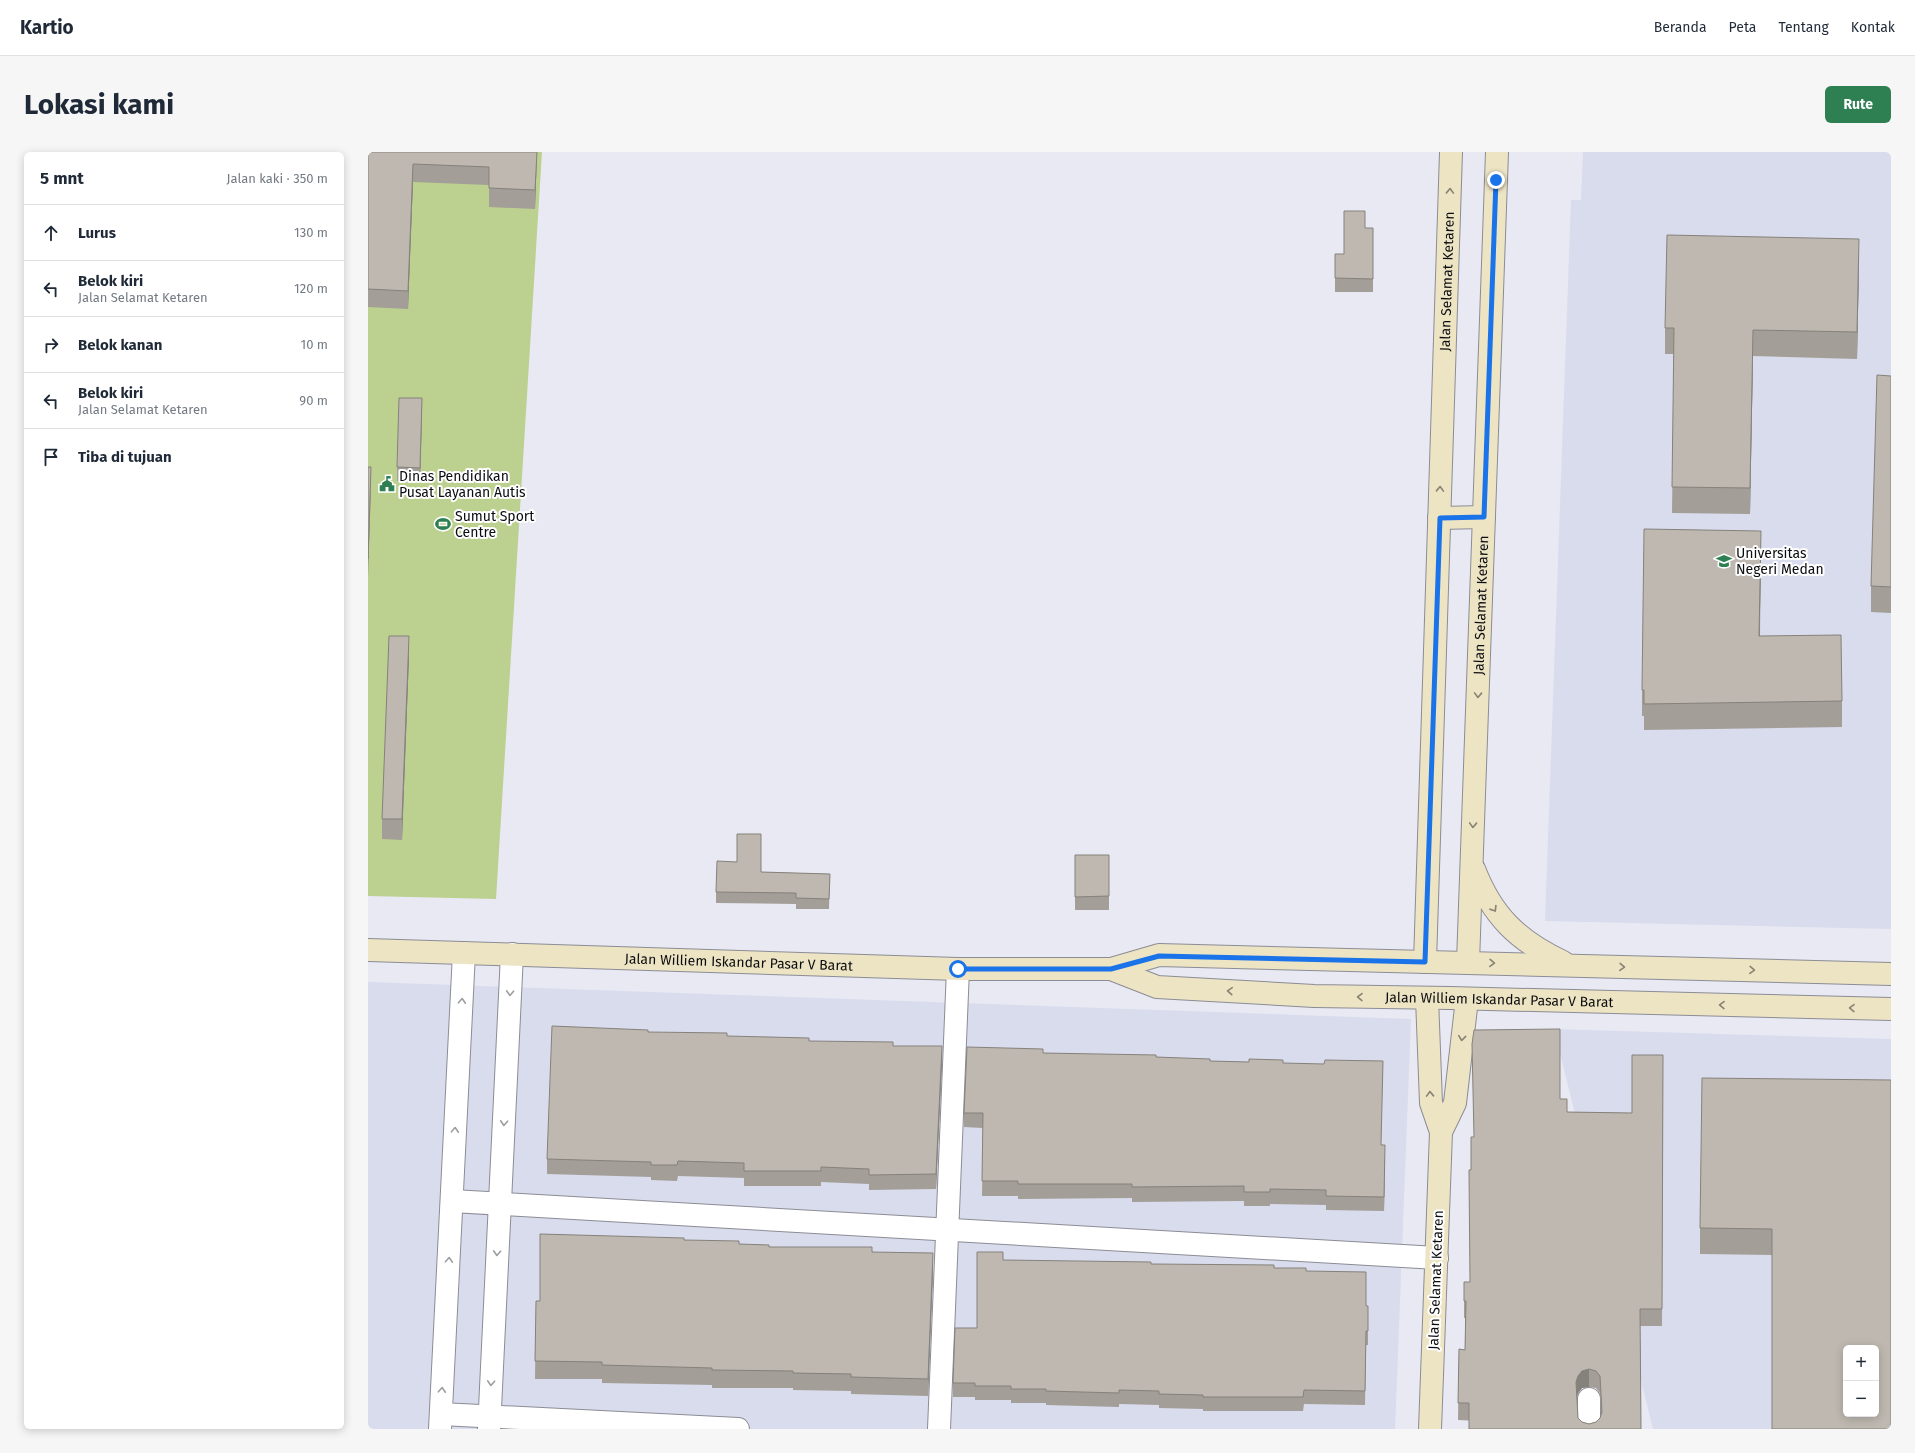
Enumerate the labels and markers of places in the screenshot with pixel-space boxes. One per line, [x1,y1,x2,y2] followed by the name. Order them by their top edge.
[399,468,526,501] place label: Dinas Pendidikan Pusat Layanan Autis
[378,475,396,493] public building icon: Dinas Pendidikan Pusat Layanan Autis
[455,508,535,541] place label: Sumut Sport Centre
[434,515,452,533] sports icon: Sumut Sport Centre
[1736,545,1824,578] place label: Universitas Negeri Medan
[1715,552,1733,570] school or university icon: Universitas Negeri Medan

